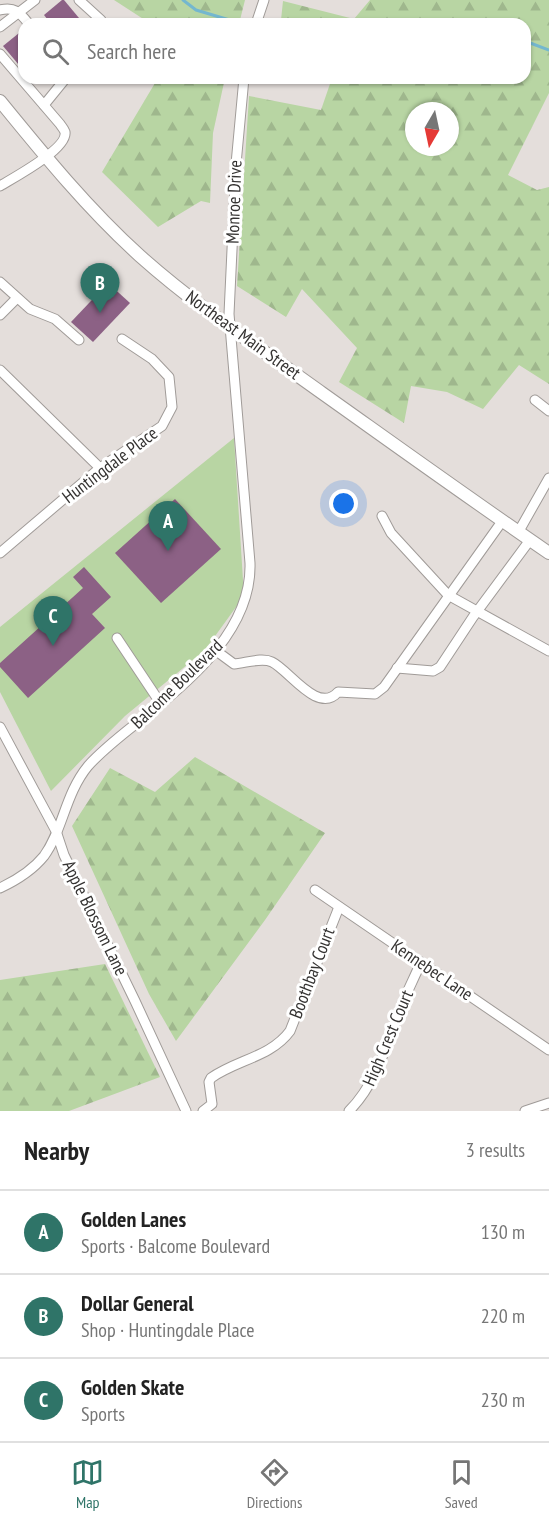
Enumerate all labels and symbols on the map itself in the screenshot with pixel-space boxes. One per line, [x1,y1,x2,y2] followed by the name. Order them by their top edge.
[405,102,459,156] north arrow
[221,160,246,244] street label: Monroe Drive
[80,264,120,313] pin: B
[181,285,305,384] street label: Northeast Main Street
[57,421,162,508] street label: Huntingdale Place
[329,489,358,518] your location
[148,502,188,551] pin: A
[34,596,72,646] pin: C
[126,634,227,733] street label: Balcome Boulevard
[58,856,133,979] street label: Apple Blossom Lane
[284,924,339,1022] street label: Boothbay Court
[387,934,478,1005] street label: Kennebec Lane
[357,986,418,1089] street label: High Crest Court

